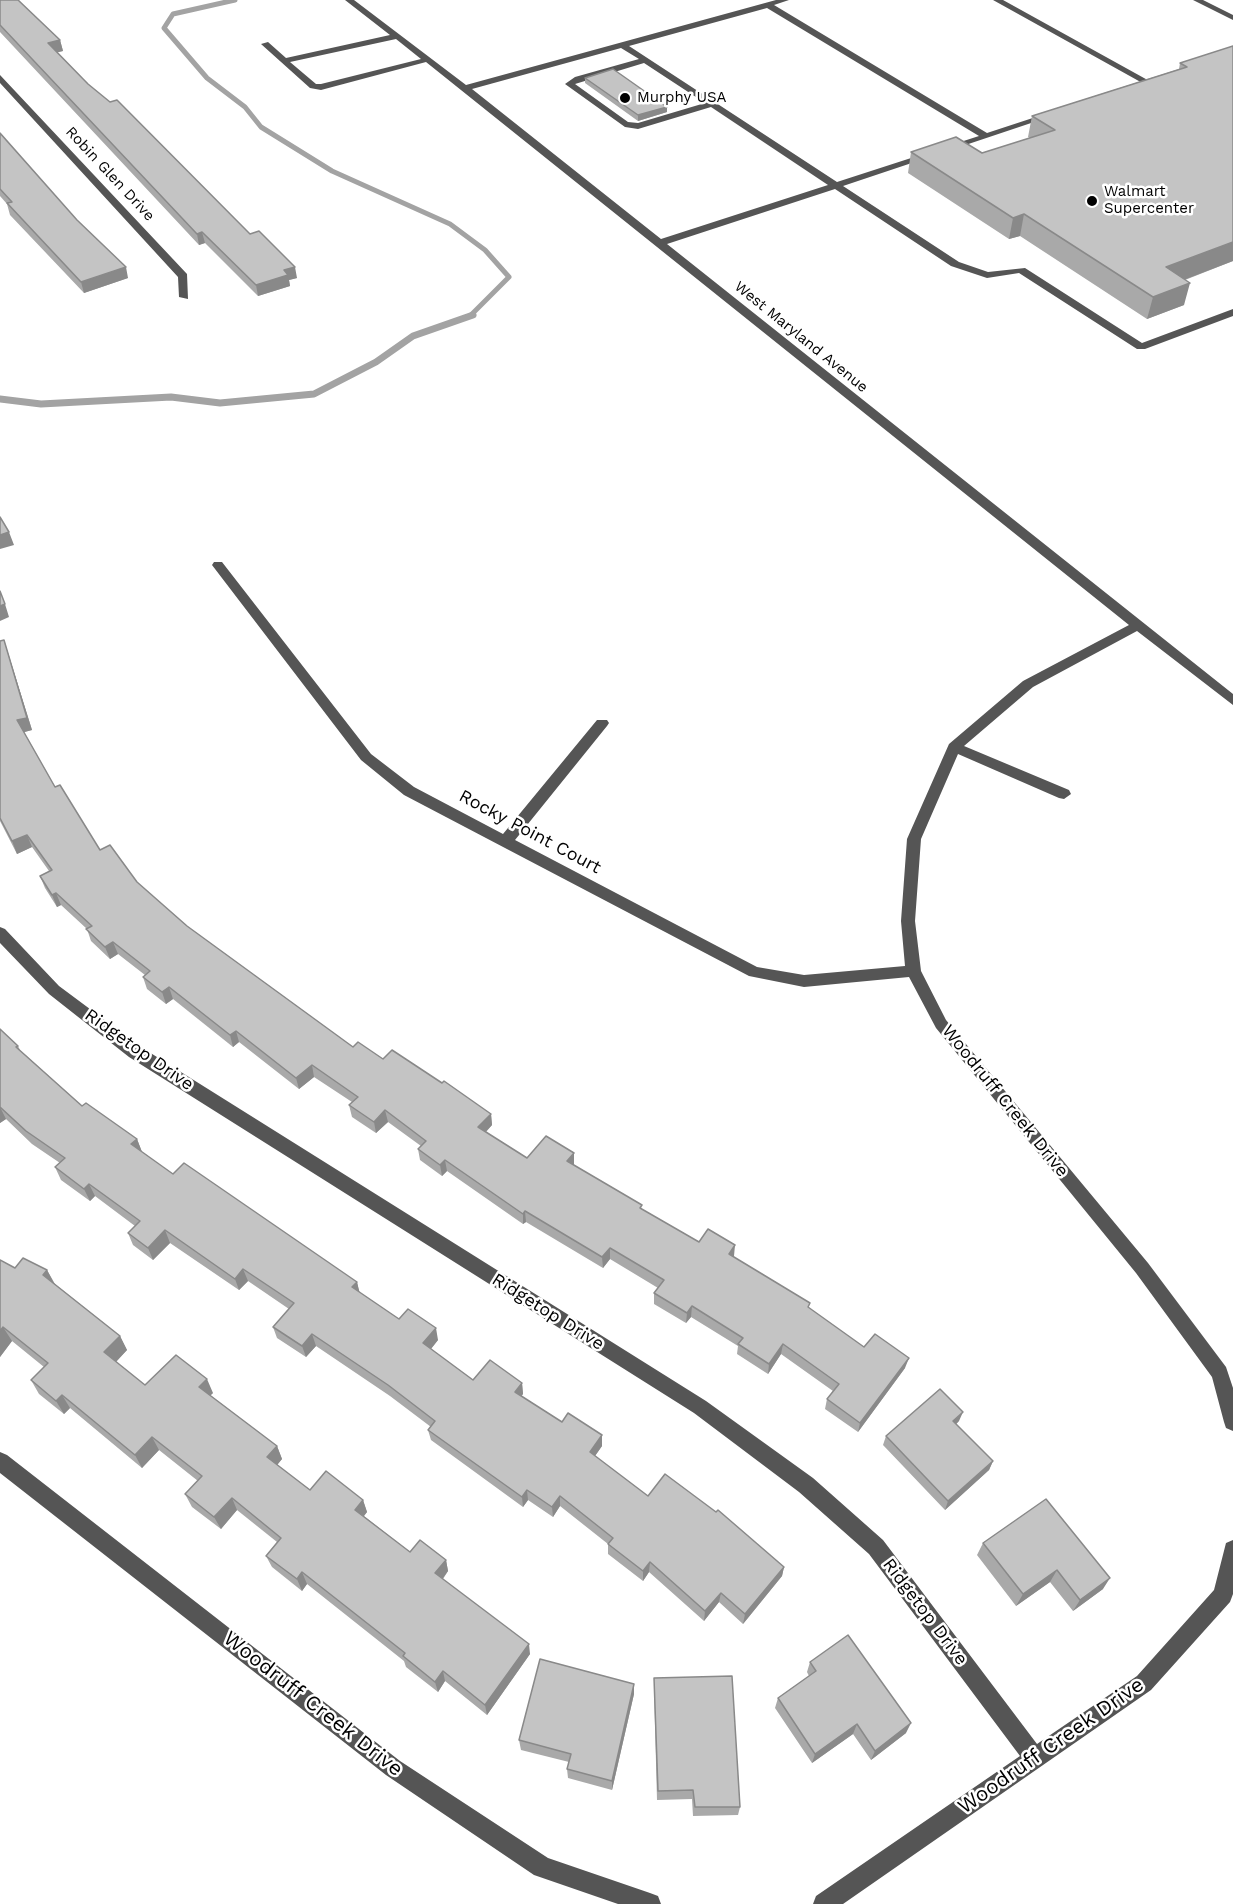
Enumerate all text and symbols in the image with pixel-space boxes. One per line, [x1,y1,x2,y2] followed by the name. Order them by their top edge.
[637,89,726,107] place label: Murphy USA
[618,91,632,105] marker: Murphy USA
[62,123,158,225] street label: Robin Glen Drive
[1104,183,1194,218] place label: Walmart Supercenter
[1085,194,1099,208] marker: Walmart Supercenter
[730,277,872,397] street label: West Maryland Avenue
[455,785,605,879] street label: Rocky Point Court
[80,1004,198,1096] street label: Ridgetop Drive
[937,1021,1073,1181] street label: Woodruff Creek Drive
[488,1269,608,1355] street label: Ridgetop Drive
[878,1554,972,1670] street label: Ridgetop Drive
[218,1626,408,1782] street label: Woodruff Creek Drive
[953,1672,1149,1820] street label: Woodruff Creek Drive

